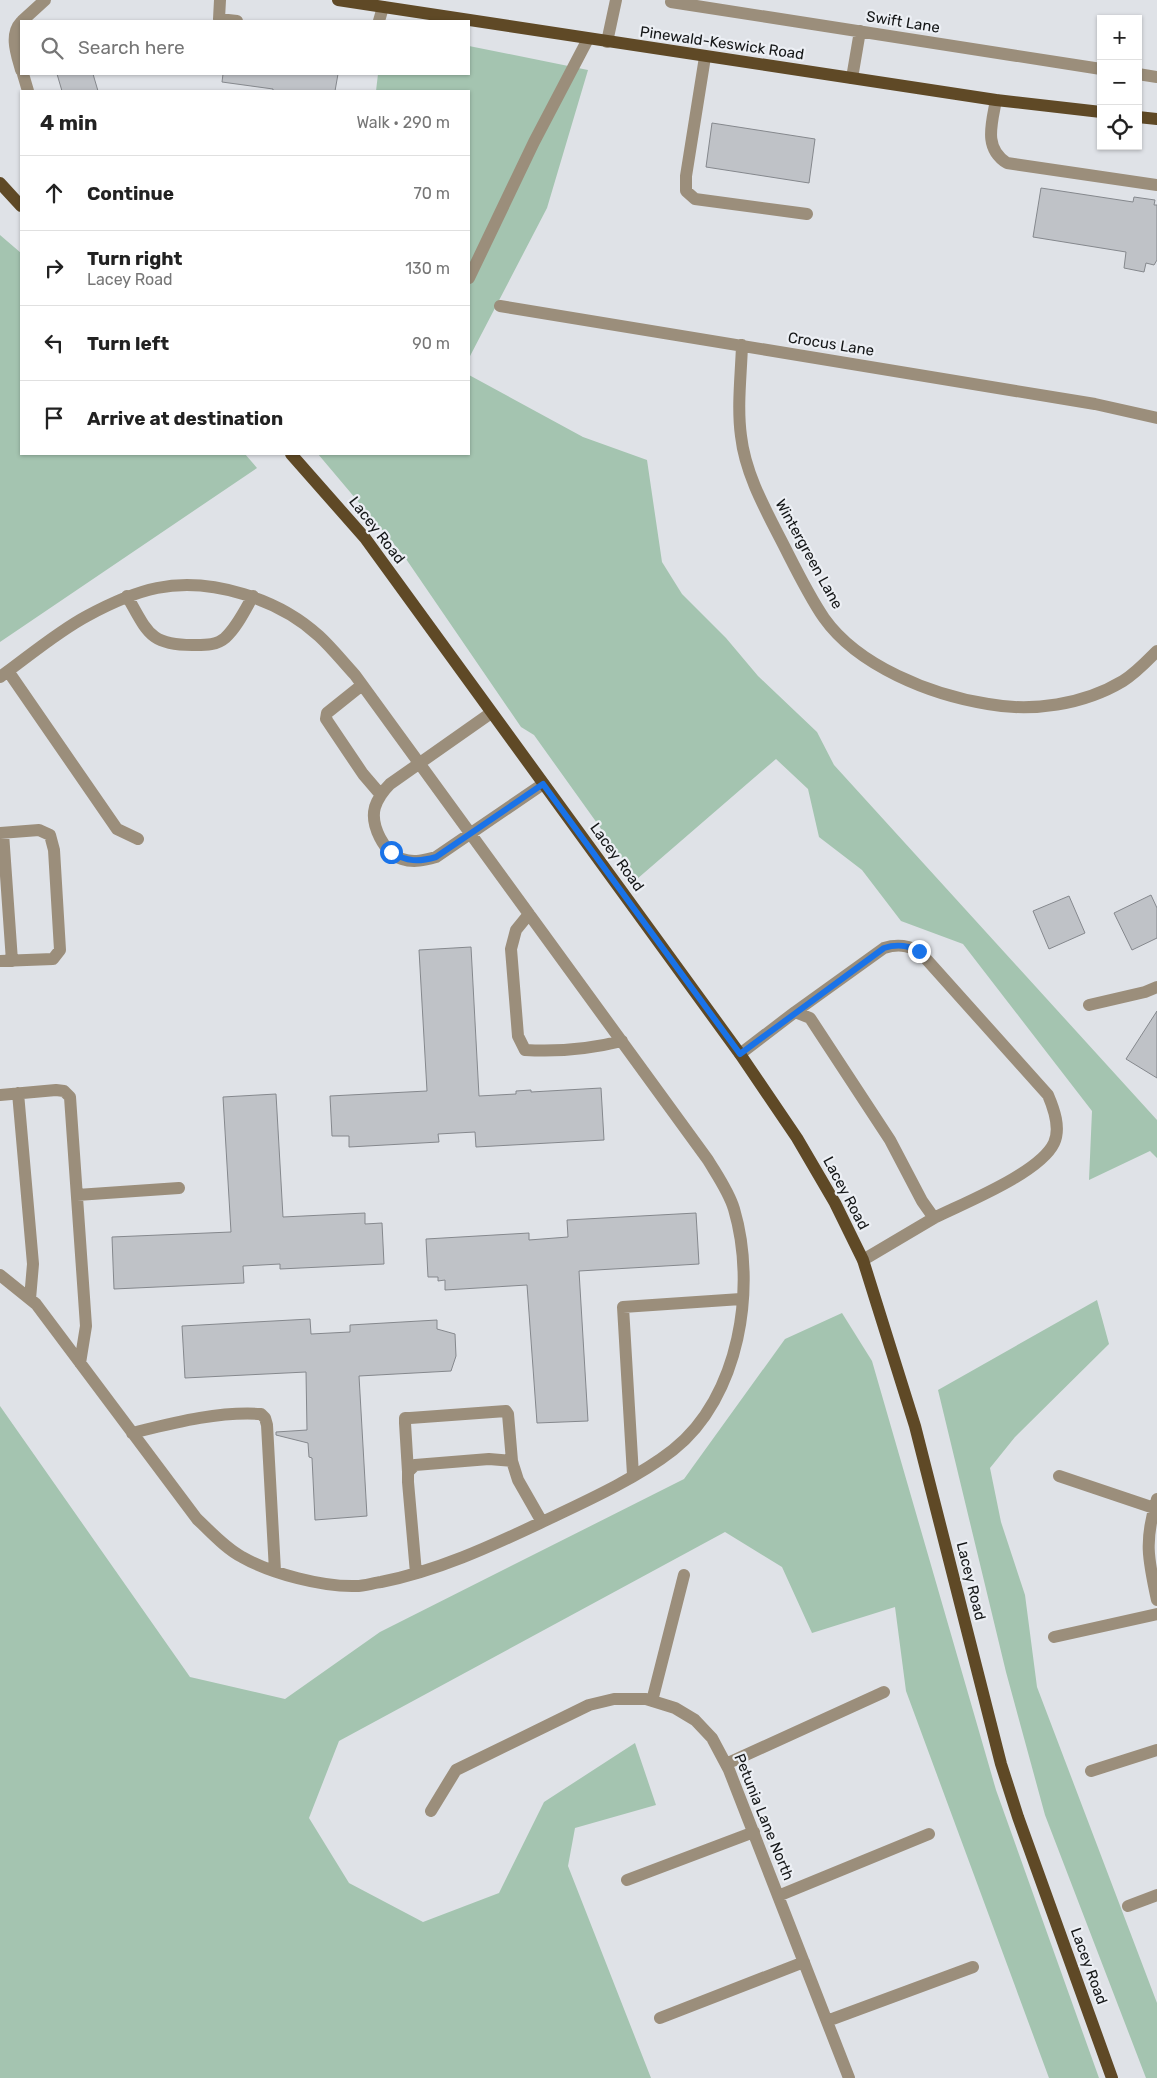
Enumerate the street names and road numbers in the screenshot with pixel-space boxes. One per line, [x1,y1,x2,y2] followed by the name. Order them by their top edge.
[865,7,941,37] street label: Swift Lane
[639,23,805,63] street label: Pinewald-Keswick Road
[787,328,875,360] street label: Crocus Lane
[345,493,409,567] street label: Lacey Road
[771,496,847,612] street label: Wintergreen Lane
[586,819,648,895] street label: Lacey Road
[819,1153,873,1233] street label: Lacey Road
[953,1540,989,1622] street label: Lacey Road
[730,1751,798,1883] street label: Petunia Lane North
[1067,1925,1111,2007] street label: Lacey Road

